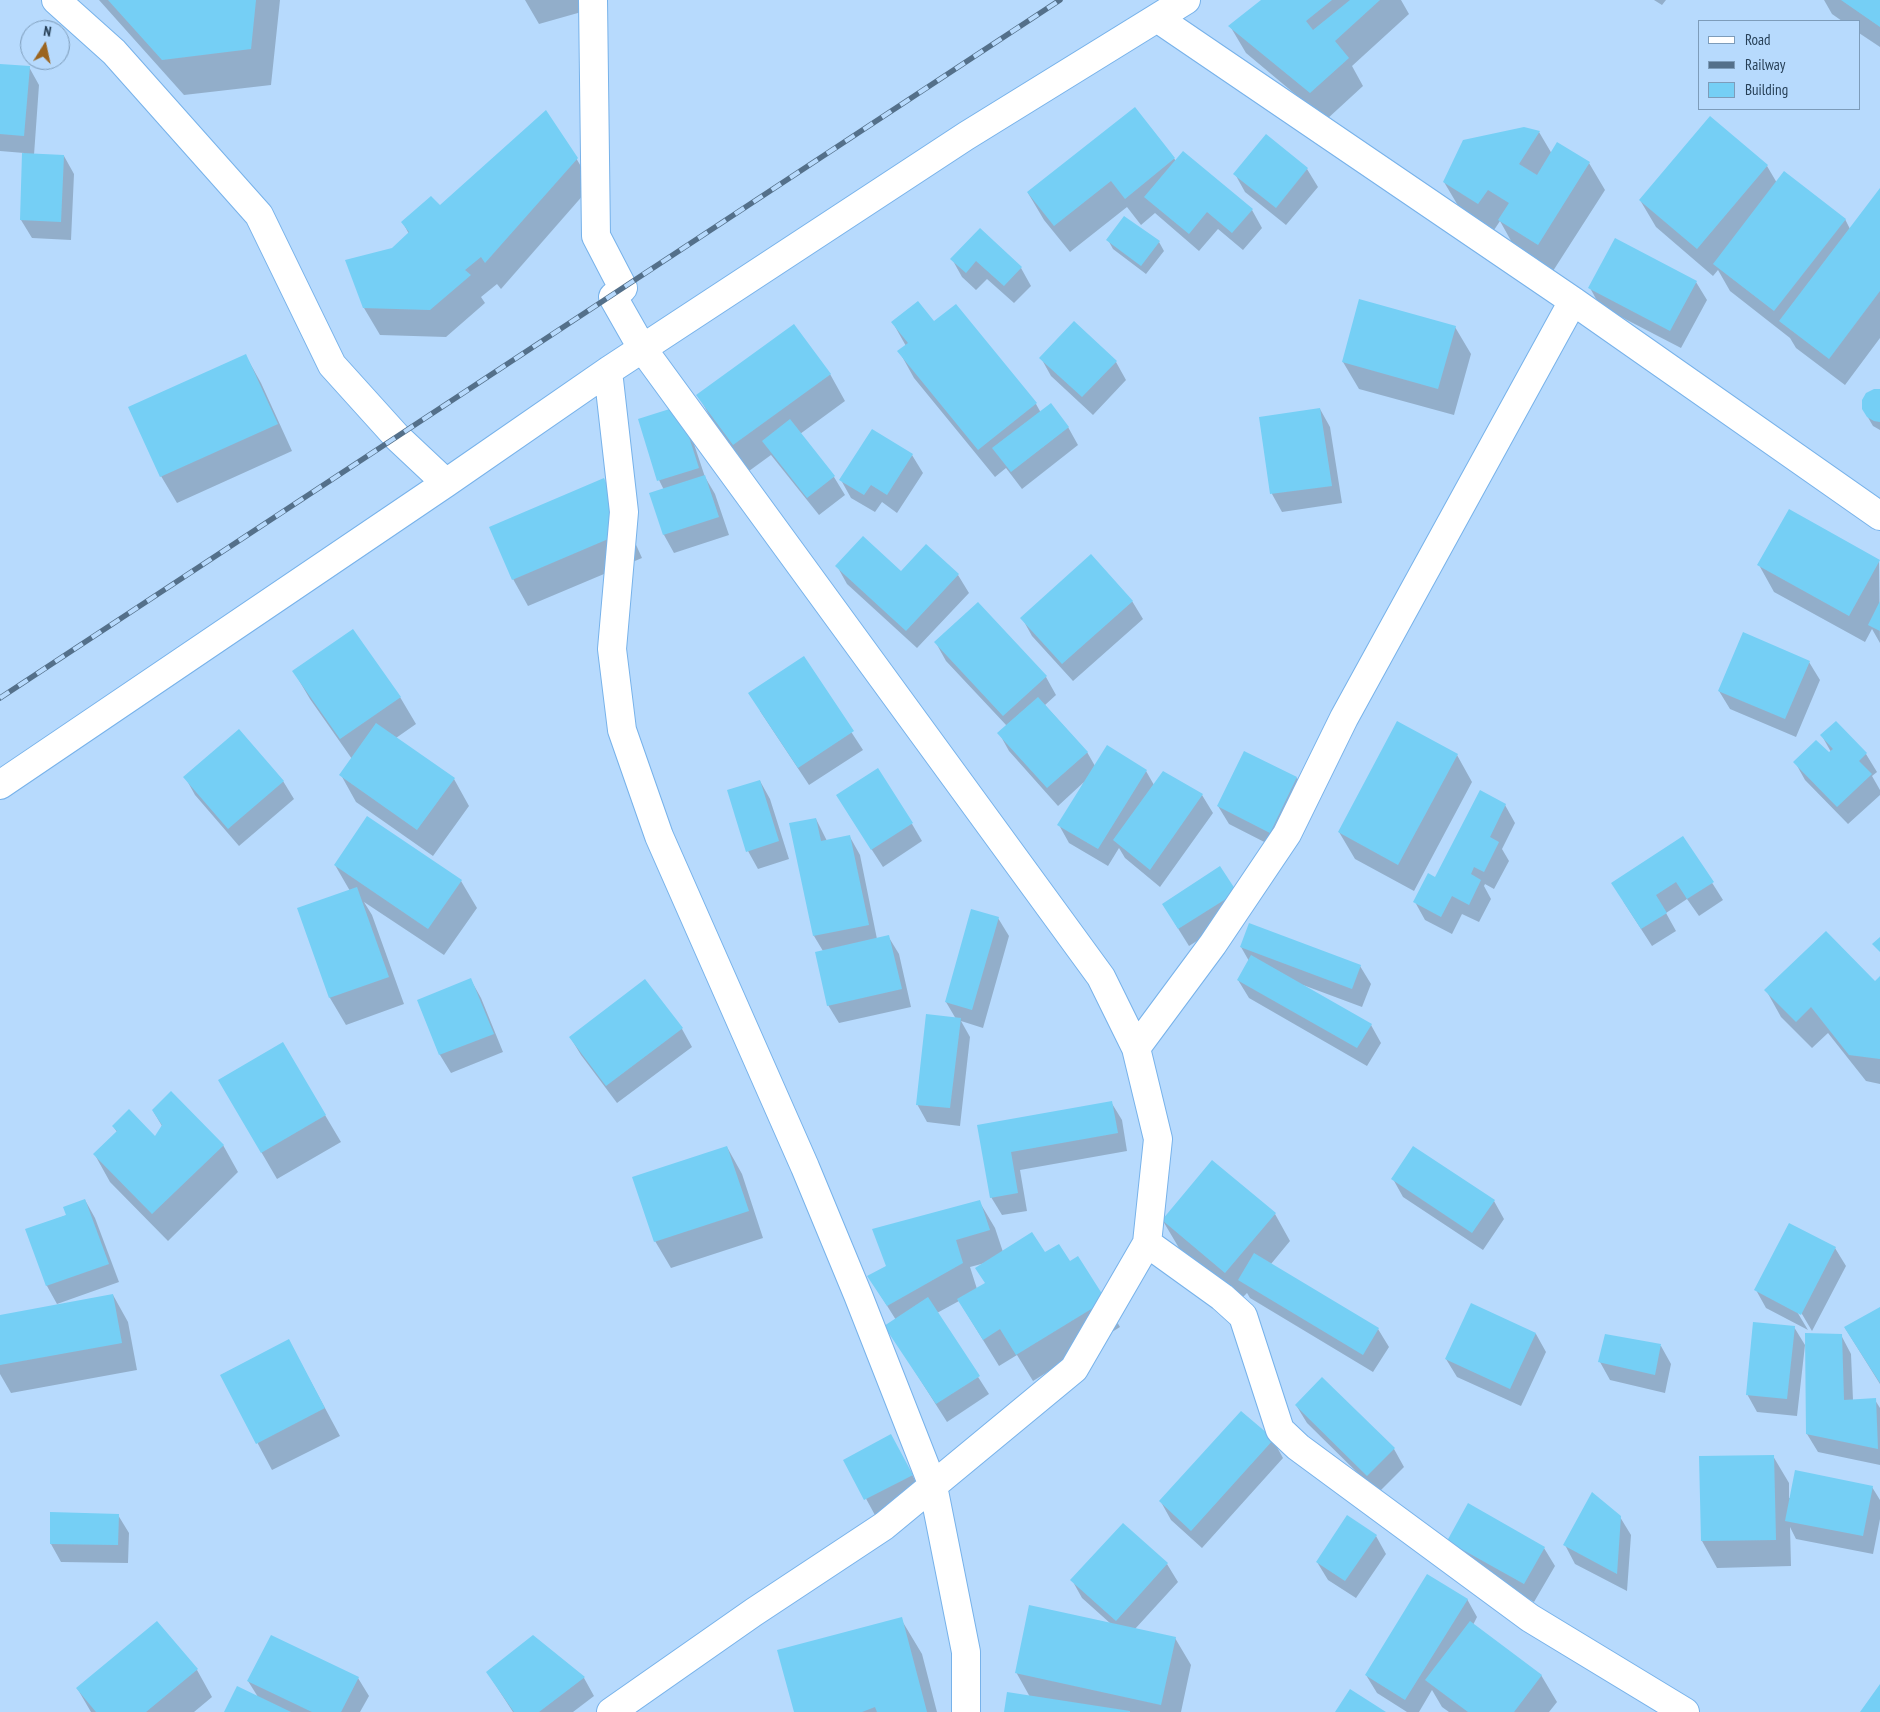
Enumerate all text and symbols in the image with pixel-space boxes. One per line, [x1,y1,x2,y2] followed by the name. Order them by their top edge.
[20,20,70,70] north arrow
[1698,20,1860,110] legend
[42,22,53,41] text: N
[1745,30,1771,49] text: Road
[1745,55,1785,74] text: Railway
[1745,80,1788,99] text: Building

